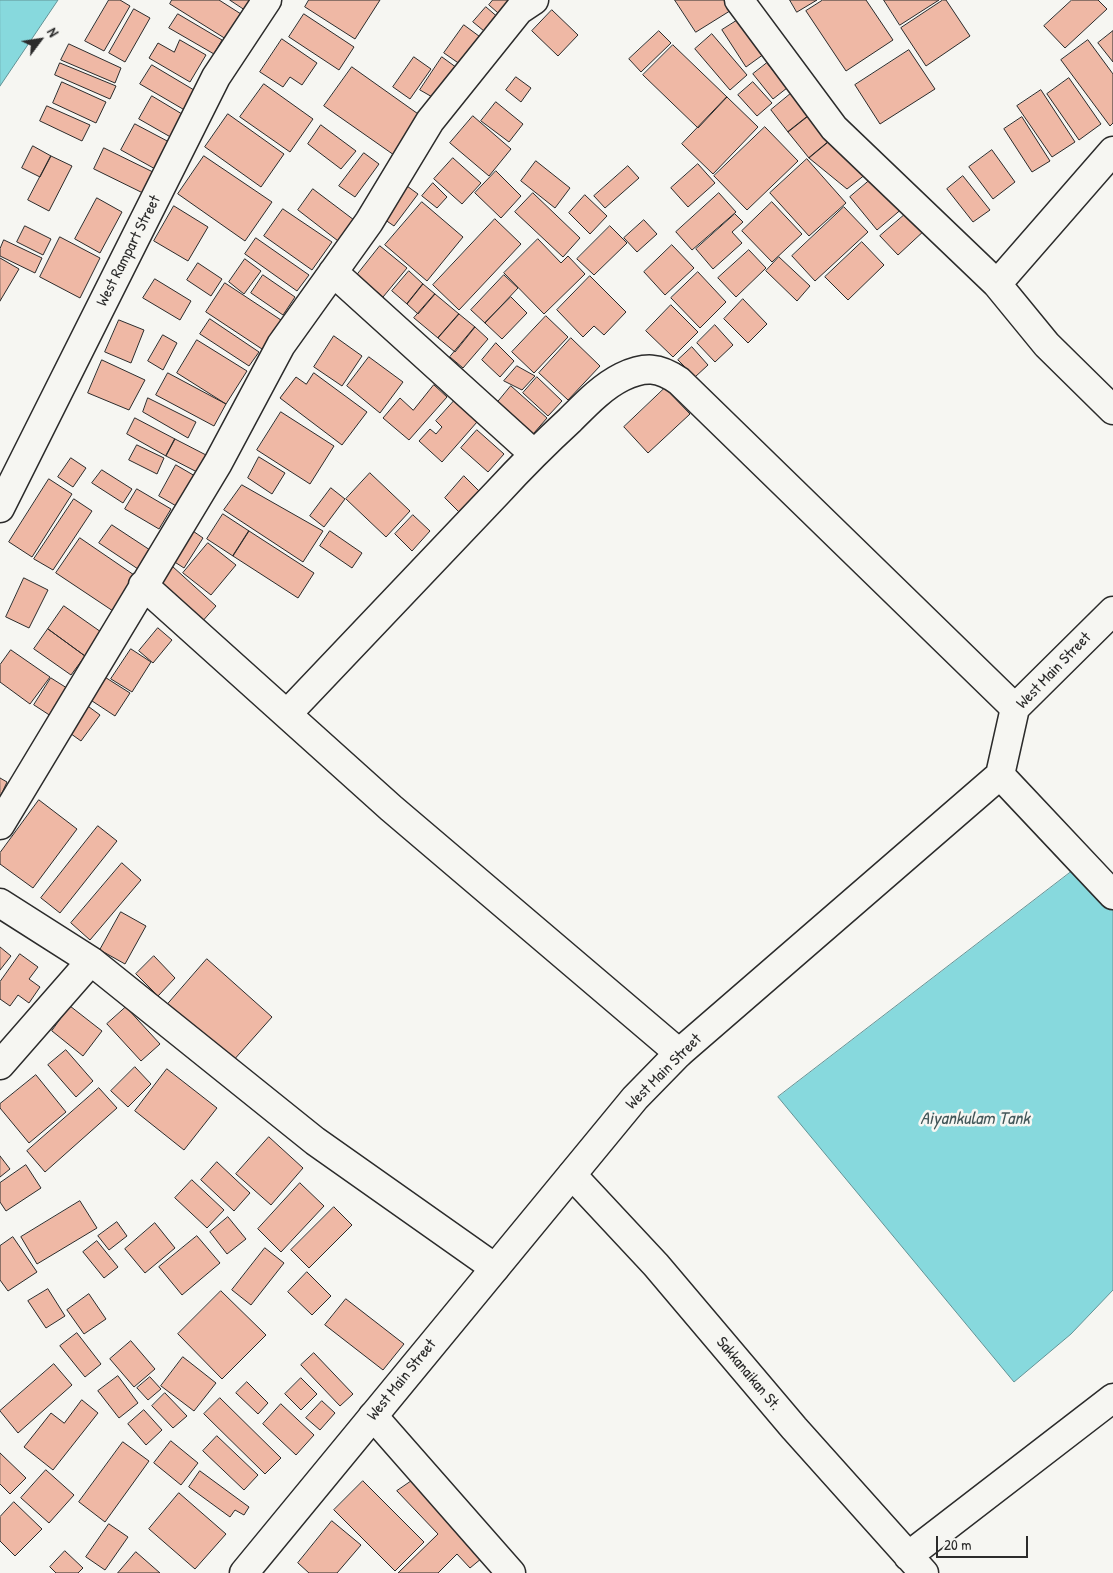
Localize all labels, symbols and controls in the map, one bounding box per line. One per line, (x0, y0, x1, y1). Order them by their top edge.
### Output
north arrow (15, 15, 65, 65)
text: N (43, 24, 63, 40)
street label: West Rampart Street (93, 192, 165, 310)
street label: West Main Street (1013, 629, 1095, 713)
street label: West Main Street (622, 1030, 706, 1114)
water label: Aiyankulam Tank (920, 1108, 1030, 1130)
street label: Sakkanaikan St. (712, 1333, 784, 1415)
street label: West Main Street (363, 1335, 441, 1425)
scale bar (938, 1526, 1030, 1558)
text: 20 m (944, 1534, 971, 1555)

